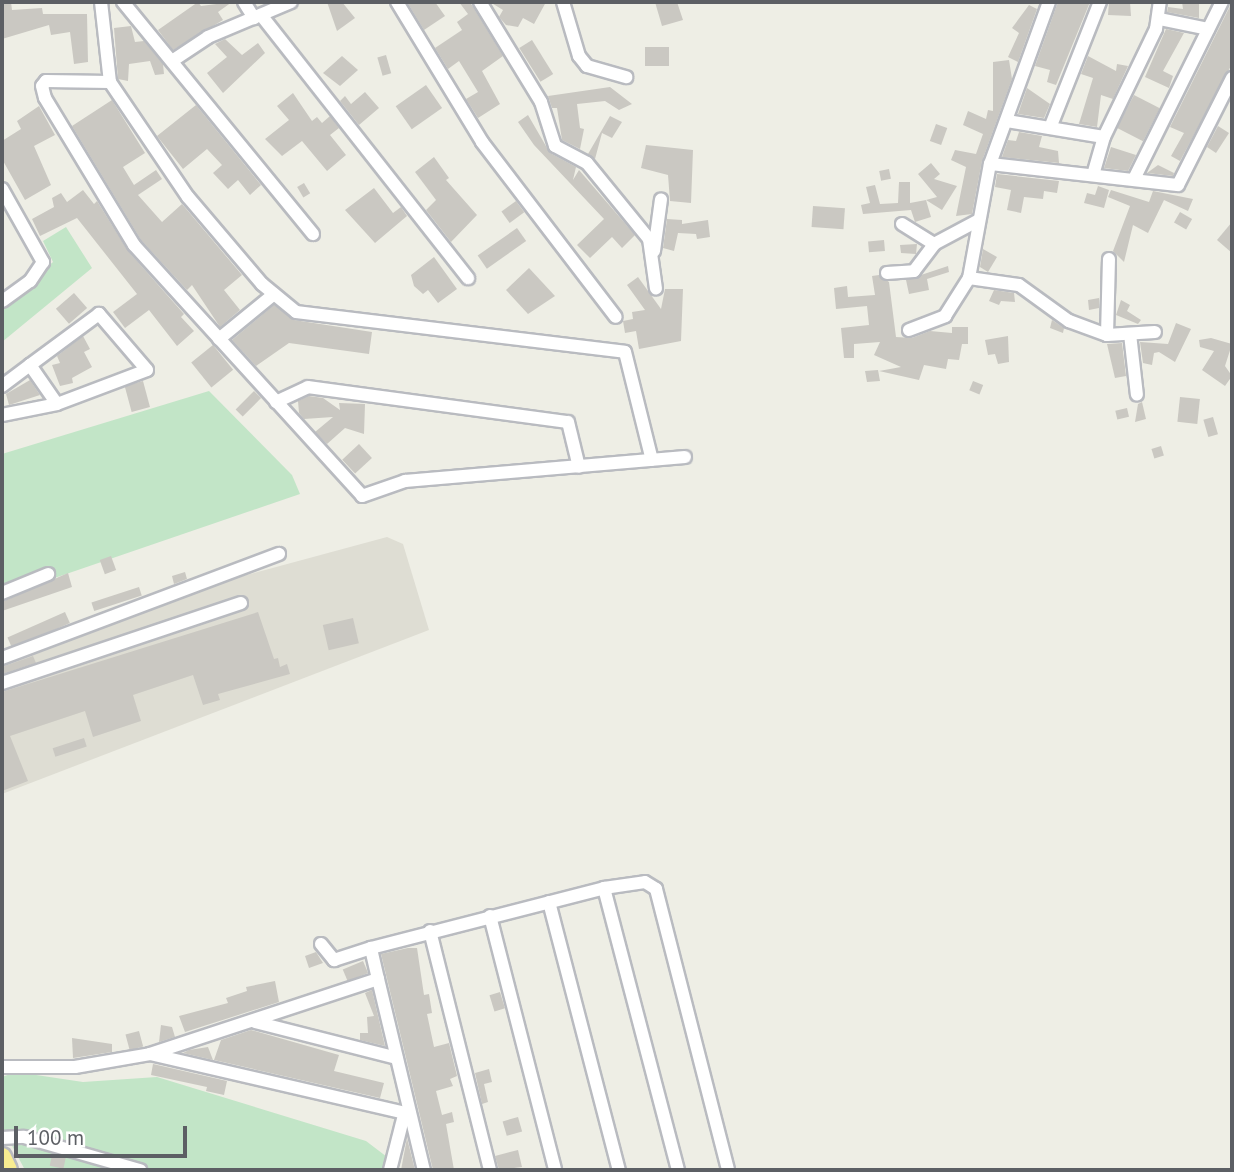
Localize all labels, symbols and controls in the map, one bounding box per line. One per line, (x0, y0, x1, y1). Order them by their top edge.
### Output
scale bar (18, 1112, 191, 1156)
text: 100 m (27, 1124, 84, 1151)

